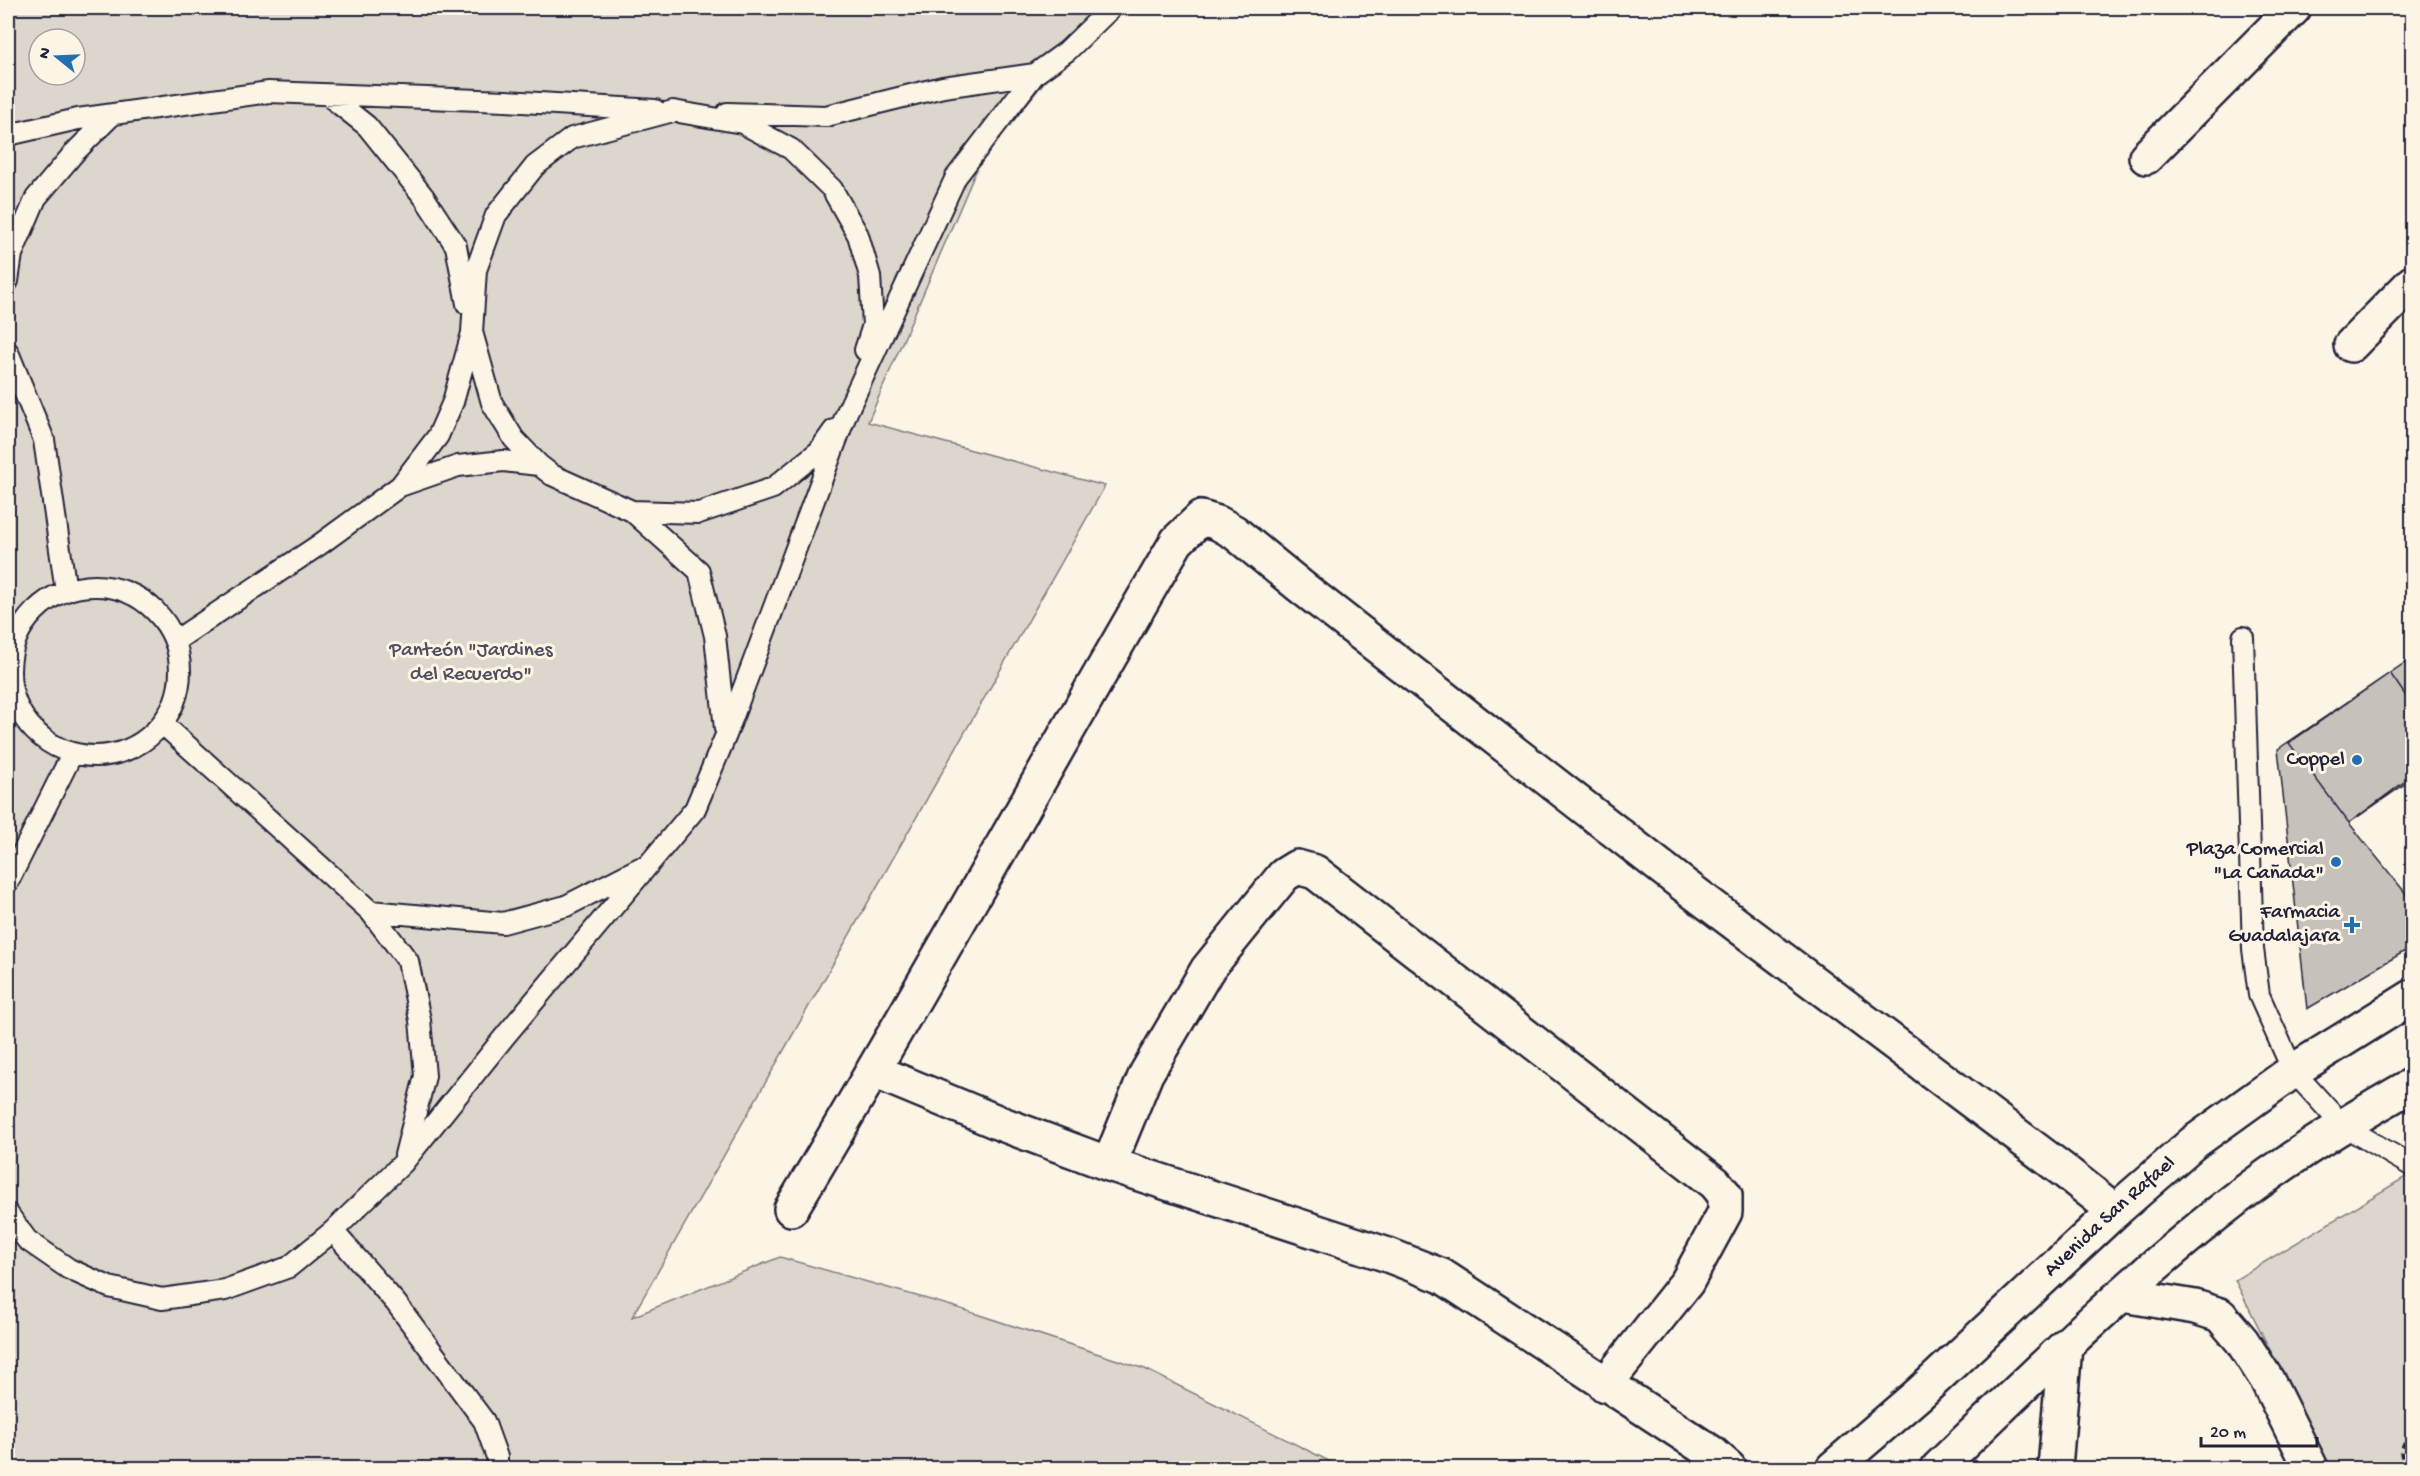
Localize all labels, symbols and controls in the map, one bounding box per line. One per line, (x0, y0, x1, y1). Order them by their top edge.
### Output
north arrow (27, 27, 87, 87)
text: N (35, 45, 57, 61)
park label: Panteón "Jardines del Recuerdo" (389, 639, 554, 688)
place label: Coppel (2287, 748, 2345, 773)
marker: Coppel (2350, 753, 2364, 767)
place label: Plaza Comercial "La Cañada" (2186, 838, 2324, 887)
marker: Plaza Comercial "La Cañada" (2329, 855, 2343, 869)
place label: Farmacia Guadalajara (2228, 901, 2341, 950)
marker: Farmacia Guadalajara (2345, 918, 2359, 932)
street label: Avenida San Rafael (2039, 1151, 2181, 1283)
scale bar (2201, 1410, 2316, 1448)
text: 20 m (2210, 1423, 2246, 1444)

